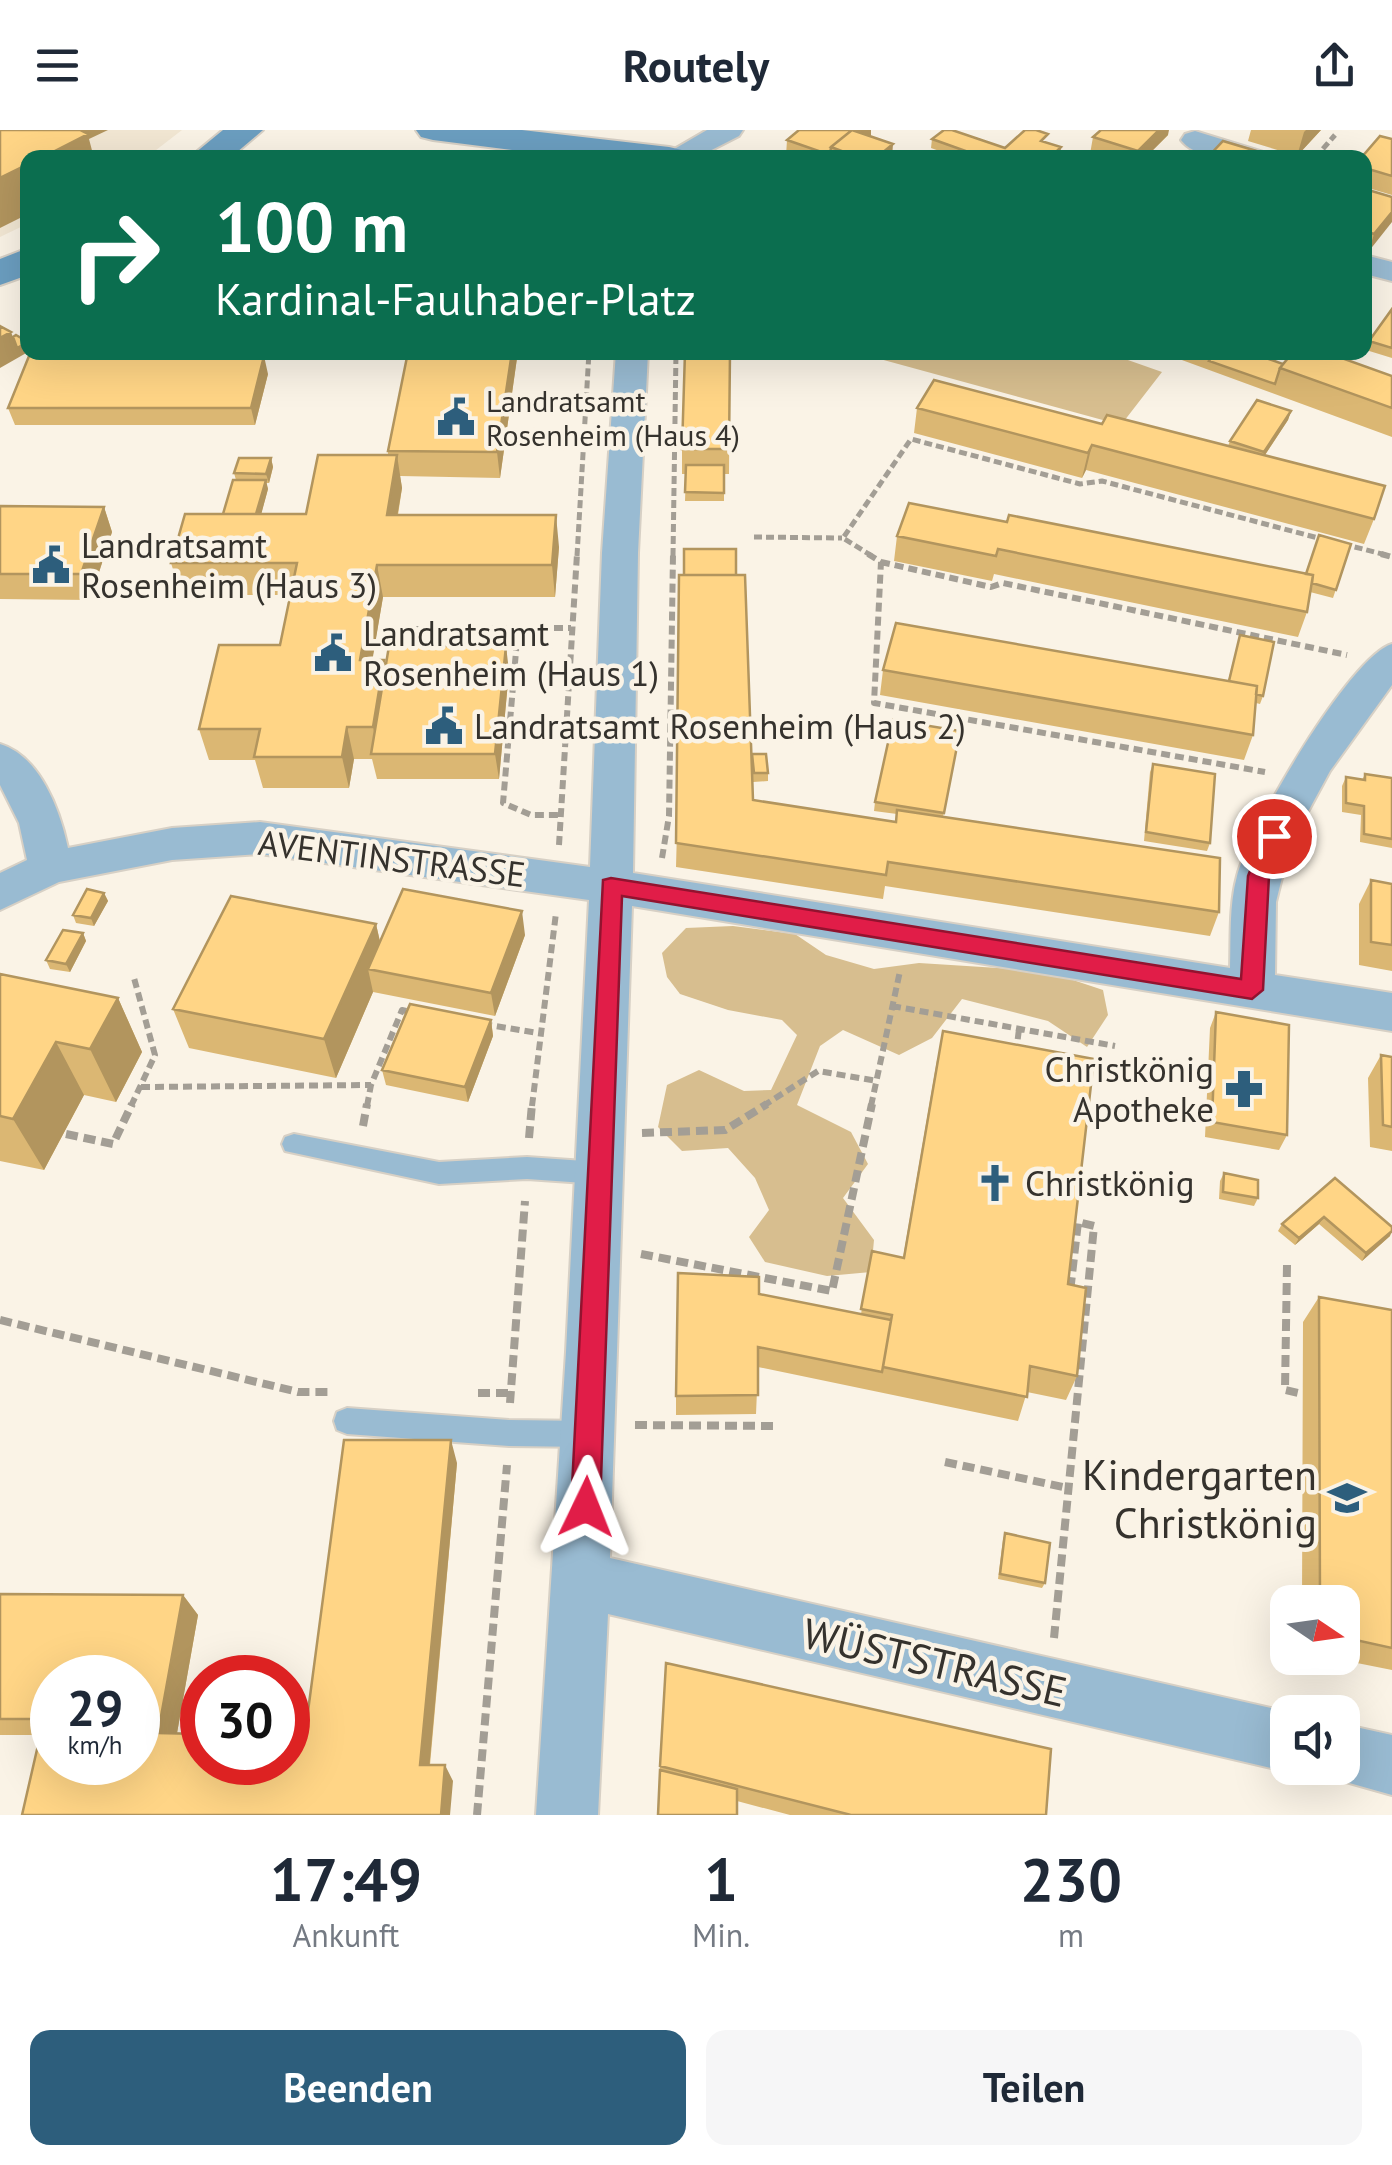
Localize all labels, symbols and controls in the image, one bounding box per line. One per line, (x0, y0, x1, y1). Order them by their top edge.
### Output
text: Routely (623, 36, 769, 94)
icon: menu (30, 38, 85, 93)
icon: share (1307, 38, 1362, 93)
text: 100 m (215, 181, 408, 271)
icon: right (50, 190, 180, 320)
text: Kardinal-Faulhaber-Platz (215, 269, 696, 327)
place label: Landratsamt Rosenheim (Haus 4) (486, 381, 740, 454)
public building icon: Landratsamt Rosenheim (Haus 4) (435, 396, 477, 438)
place label: Landratsamt Rosenheim (Haus 3) (81, 522, 377, 608)
public building icon: Landratsamt Rosenheim (Haus 3) (30, 544, 72, 586)
place label: Landratsamt Rosenheim (Haus 1) (363, 610, 659, 696)
public building icon: Landratsamt Rosenheim (Haus 1) (312, 632, 354, 674)
place label: Landratsamt Rosenheim (Haus 2) (474, 703, 966, 749)
public building icon: Landratsamt Rosenheim (Haus 2) (423, 705, 465, 747)
pin (1232, 794, 1317, 879)
icon: arrive (1247, 809, 1302, 864)
street label: AVENTINSTRASSE (256, 819, 528, 897)
place label: Christkönig Apotheke (1045, 1046, 1214, 1132)
pharmacy icon: Christkönig Apotheke (1223, 1068, 1265, 1110)
place label: Christkönig (1025, 1160, 1194, 1206)
church icon: Christkönig (974, 1162, 1016, 1204)
place label: Kindergarten Christkönig (1082, 1447, 1317, 1550)
position arrow (534, 1455, 638, 1559)
school or university icon: Kindergarten Christkönig (1326, 1477, 1368, 1519)
north arrow (1270, 1585, 1360, 1675)
map controls (1270, 1585, 1360, 1785)
street label: WÜSTSTRASSE (798, 1605, 1072, 1719)
speed limit sign: 30 (180, 1655, 310, 1785)
text: 29 (67, 1675, 123, 1740)
button: sound (1270, 1695, 1360, 1785)
text: km/h (68, 1729, 122, 1761)
text: 17:49 (270, 1840, 422, 1918)
text: 1 (704, 1840, 738, 1918)
text: 230 (1020, 1840, 1122, 1918)
text: Ankunft (293, 1914, 399, 1956)
text: Min. (692, 1914, 750, 1956)
text: m (1058, 1914, 1084, 1956)
button: Beenden (30, 2030, 686, 2145)
button: Teilen (706, 2030, 1362, 2145)

